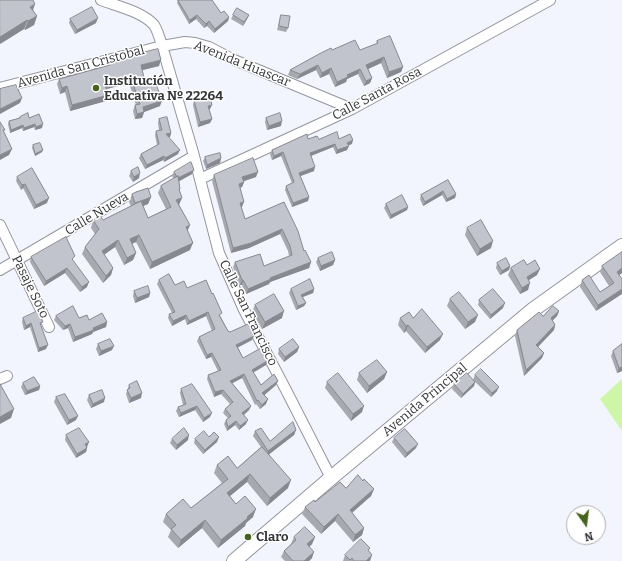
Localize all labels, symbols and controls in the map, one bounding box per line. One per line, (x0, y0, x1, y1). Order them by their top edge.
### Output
street label: Avenida Huascar (191, 38, 293, 90)
street label: Avenida San Cristobal (16, 42, 146, 92)
street label: Calle Santa Rosa (330, 64, 424, 124)
place label: Institución Educativa Nº 22264 (104, 73, 223, 104)
marker: Institución Educativa Nº 22264 (91, 83, 101, 93)
street label: Calle Nueva (62, 189, 132, 239)
street label: Pasaje Soto (8, 253, 52, 321)
street label: Calle San Francisco (216, 257, 280, 369)
street label: Avenida Principal (379, 360, 471, 440)
north arrow (566, 505, 606, 545)
place label: Claro (256, 529, 289, 545)
text: N (583, 529, 594, 543)
marker: Claro (243, 532, 253, 542)

